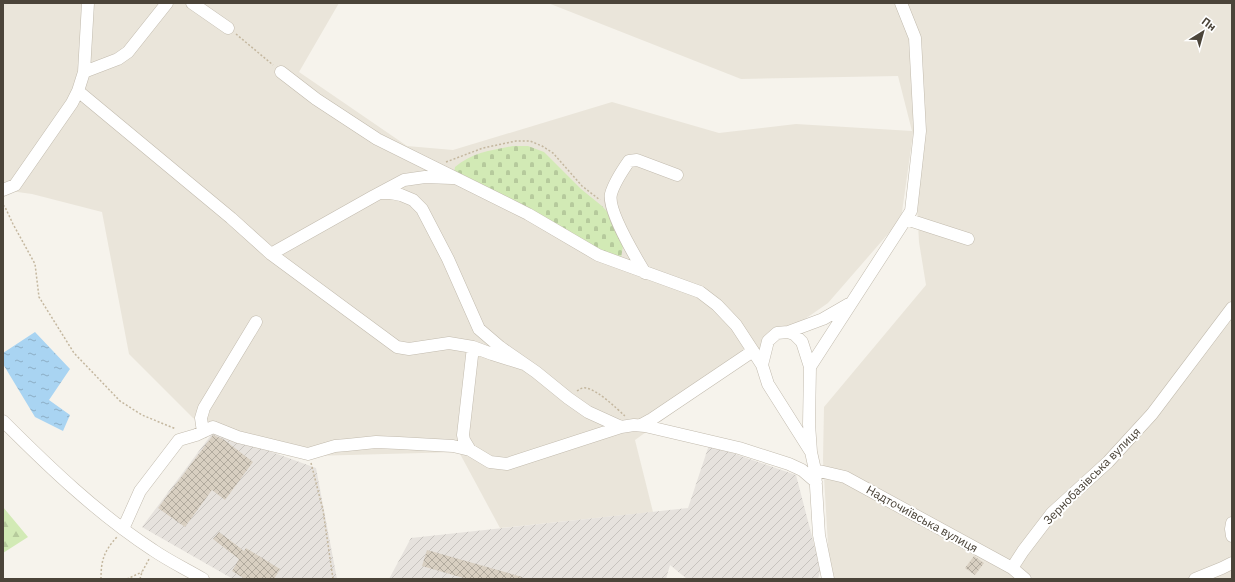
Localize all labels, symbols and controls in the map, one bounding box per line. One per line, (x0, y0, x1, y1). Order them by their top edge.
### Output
north arrow (1183, 12, 1223, 52)
text: Пн (1199, 14, 1219, 34)
street label: Зернобазівська вулиця (1040, 424, 1143, 527)
street label: Надточиївська вулиця (864, 482, 981, 555)

